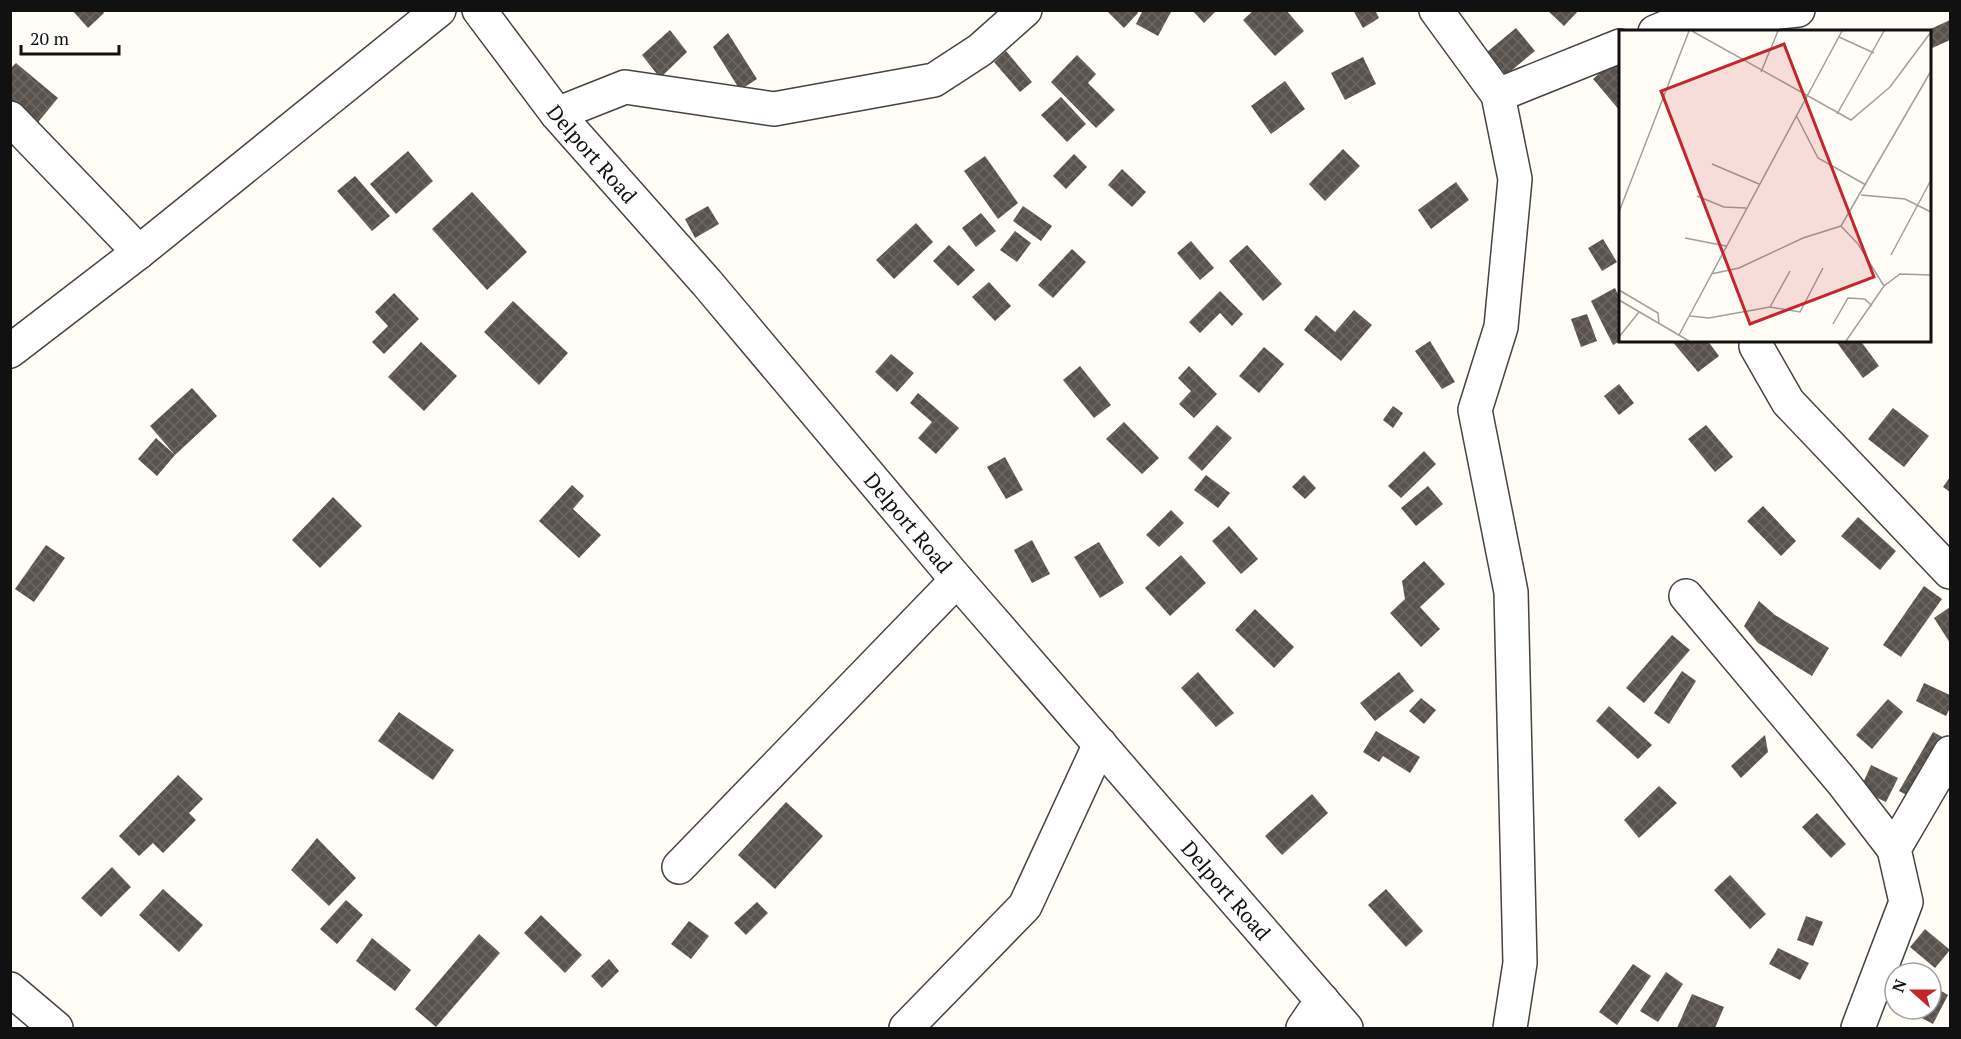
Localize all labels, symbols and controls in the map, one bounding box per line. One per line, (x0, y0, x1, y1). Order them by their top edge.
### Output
scale bar (21, 18, 118, 56)
text: 20 m (30, 26, 70, 50)
inset map (1619, 30, 1931, 342)
street label: Delport Road (541, 99, 644, 209)
street label: Delport Road (858, 466, 959, 579)
street label: Delport Road (1175, 835, 1278, 946)
north arrow (1883, 961, 1943, 1021)
text: N (1887, 976, 1911, 995)

